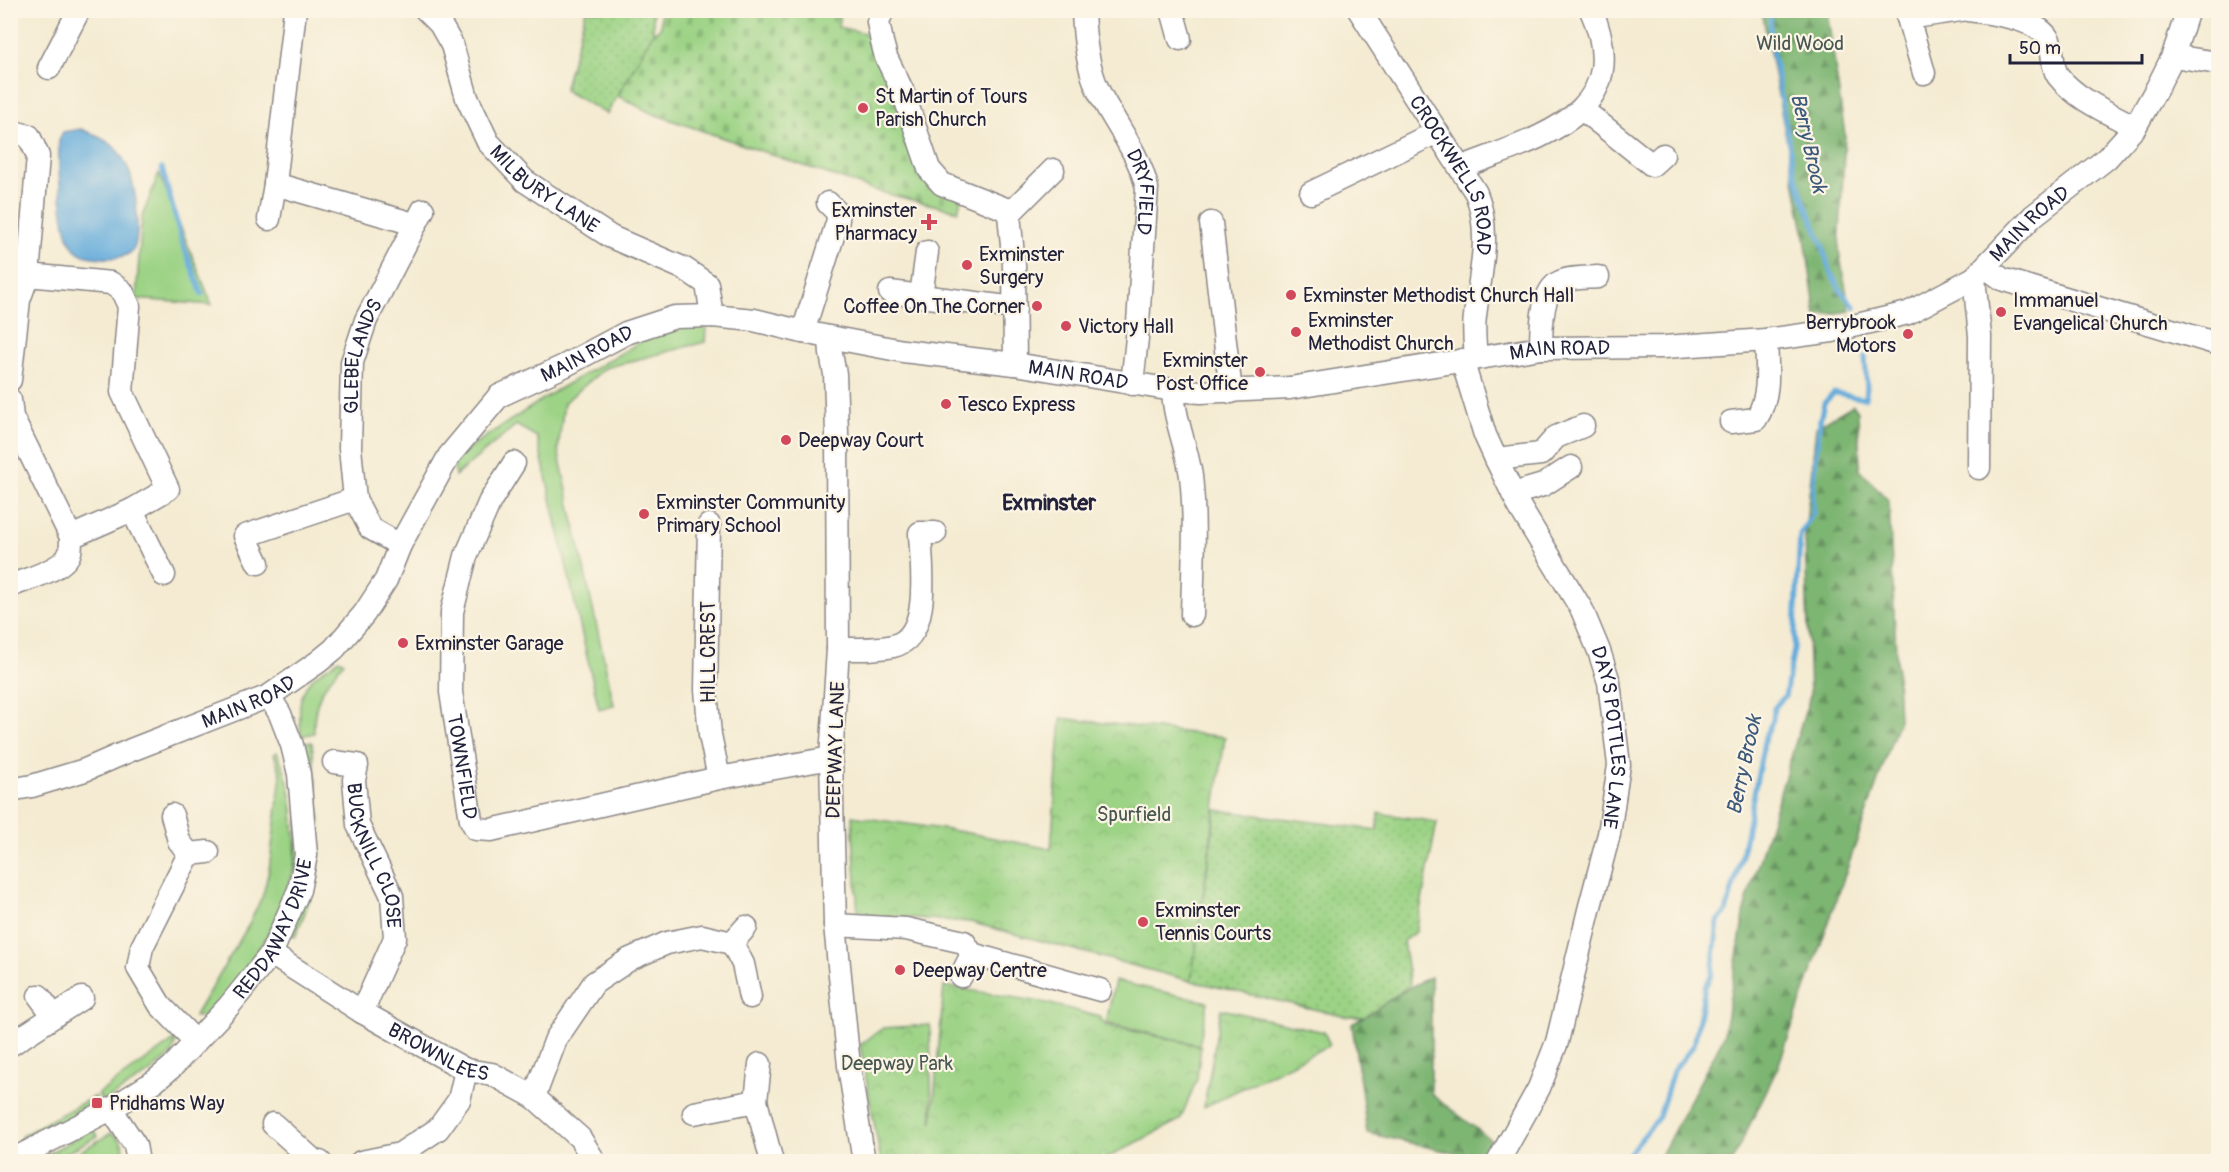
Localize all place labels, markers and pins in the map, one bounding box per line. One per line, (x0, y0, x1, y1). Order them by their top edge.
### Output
place label: St Martin of Tours Parish Church (875, 84, 1027, 132)
marker: St Martin of Tours Parish Church (856, 101, 870, 115)
place label: Exminster Pharmacy (832, 198, 917, 246)
marker: Exminster Pharmacy (922, 215, 936, 229)
place label: Exminster Surgery (979, 242, 1064, 290)
marker: Exminster Surgery (960, 258, 974, 272)
place label: Exminster Methodist Church Hall (1303, 283, 1574, 308)
marker: Exminster Methodist Church Hall (1284, 288, 1298, 302)
place label: Immanuel Evangelical Church (2013, 288, 2168, 336)
place label: Coffee On The Corner (843, 294, 1025, 319)
marker: Coffee On The Corner (1030, 299, 1044, 313)
marker: Immanuel Evangelical Church (1994, 305, 2008, 319)
place label: Exminster Methodist Church (1308, 308, 1454, 356)
place label: Berrybrook Motors (1806, 310, 1897, 358)
place label: Victory Hall (1078, 314, 1174, 339)
marker: Victory Hall (1059, 319, 1073, 333)
marker: Exminster Methodist Church (1289, 325, 1303, 339)
marker: Berrybrook Motors (1901, 327, 1915, 341)
place label: Exminster Post Office (1156, 348, 1248, 396)
marker: Exminster Post Office (1253, 365, 1267, 379)
place label: Tesco Express (958, 392, 1075, 417)
marker: Tesco Express (939, 397, 953, 411)
place label: Deepway Court (798, 428, 925, 453)
marker: Deepway Court (779, 433, 793, 447)
place label: Exminster Community Primary School (656, 490, 846, 538)
marker: Exminster Community Primary School (637, 507, 651, 521)
place label: Exminster Garage (415, 631, 564, 656)
marker: Exminster Garage (396, 636, 410, 650)
place label: Exminster Tennis Courts (1155, 898, 1271, 946)
marker: Exminster Tennis Courts (1136, 915, 1150, 929)
place label: Deepway Centre (912, 958, 1047, 983)
marker: Deepway Centre (893, 963, 907, 977)
place label: Pridhams Way (109, 1091, 225, 1116)
marker: Pridhams Way (90, 1096, 104, 1110)

